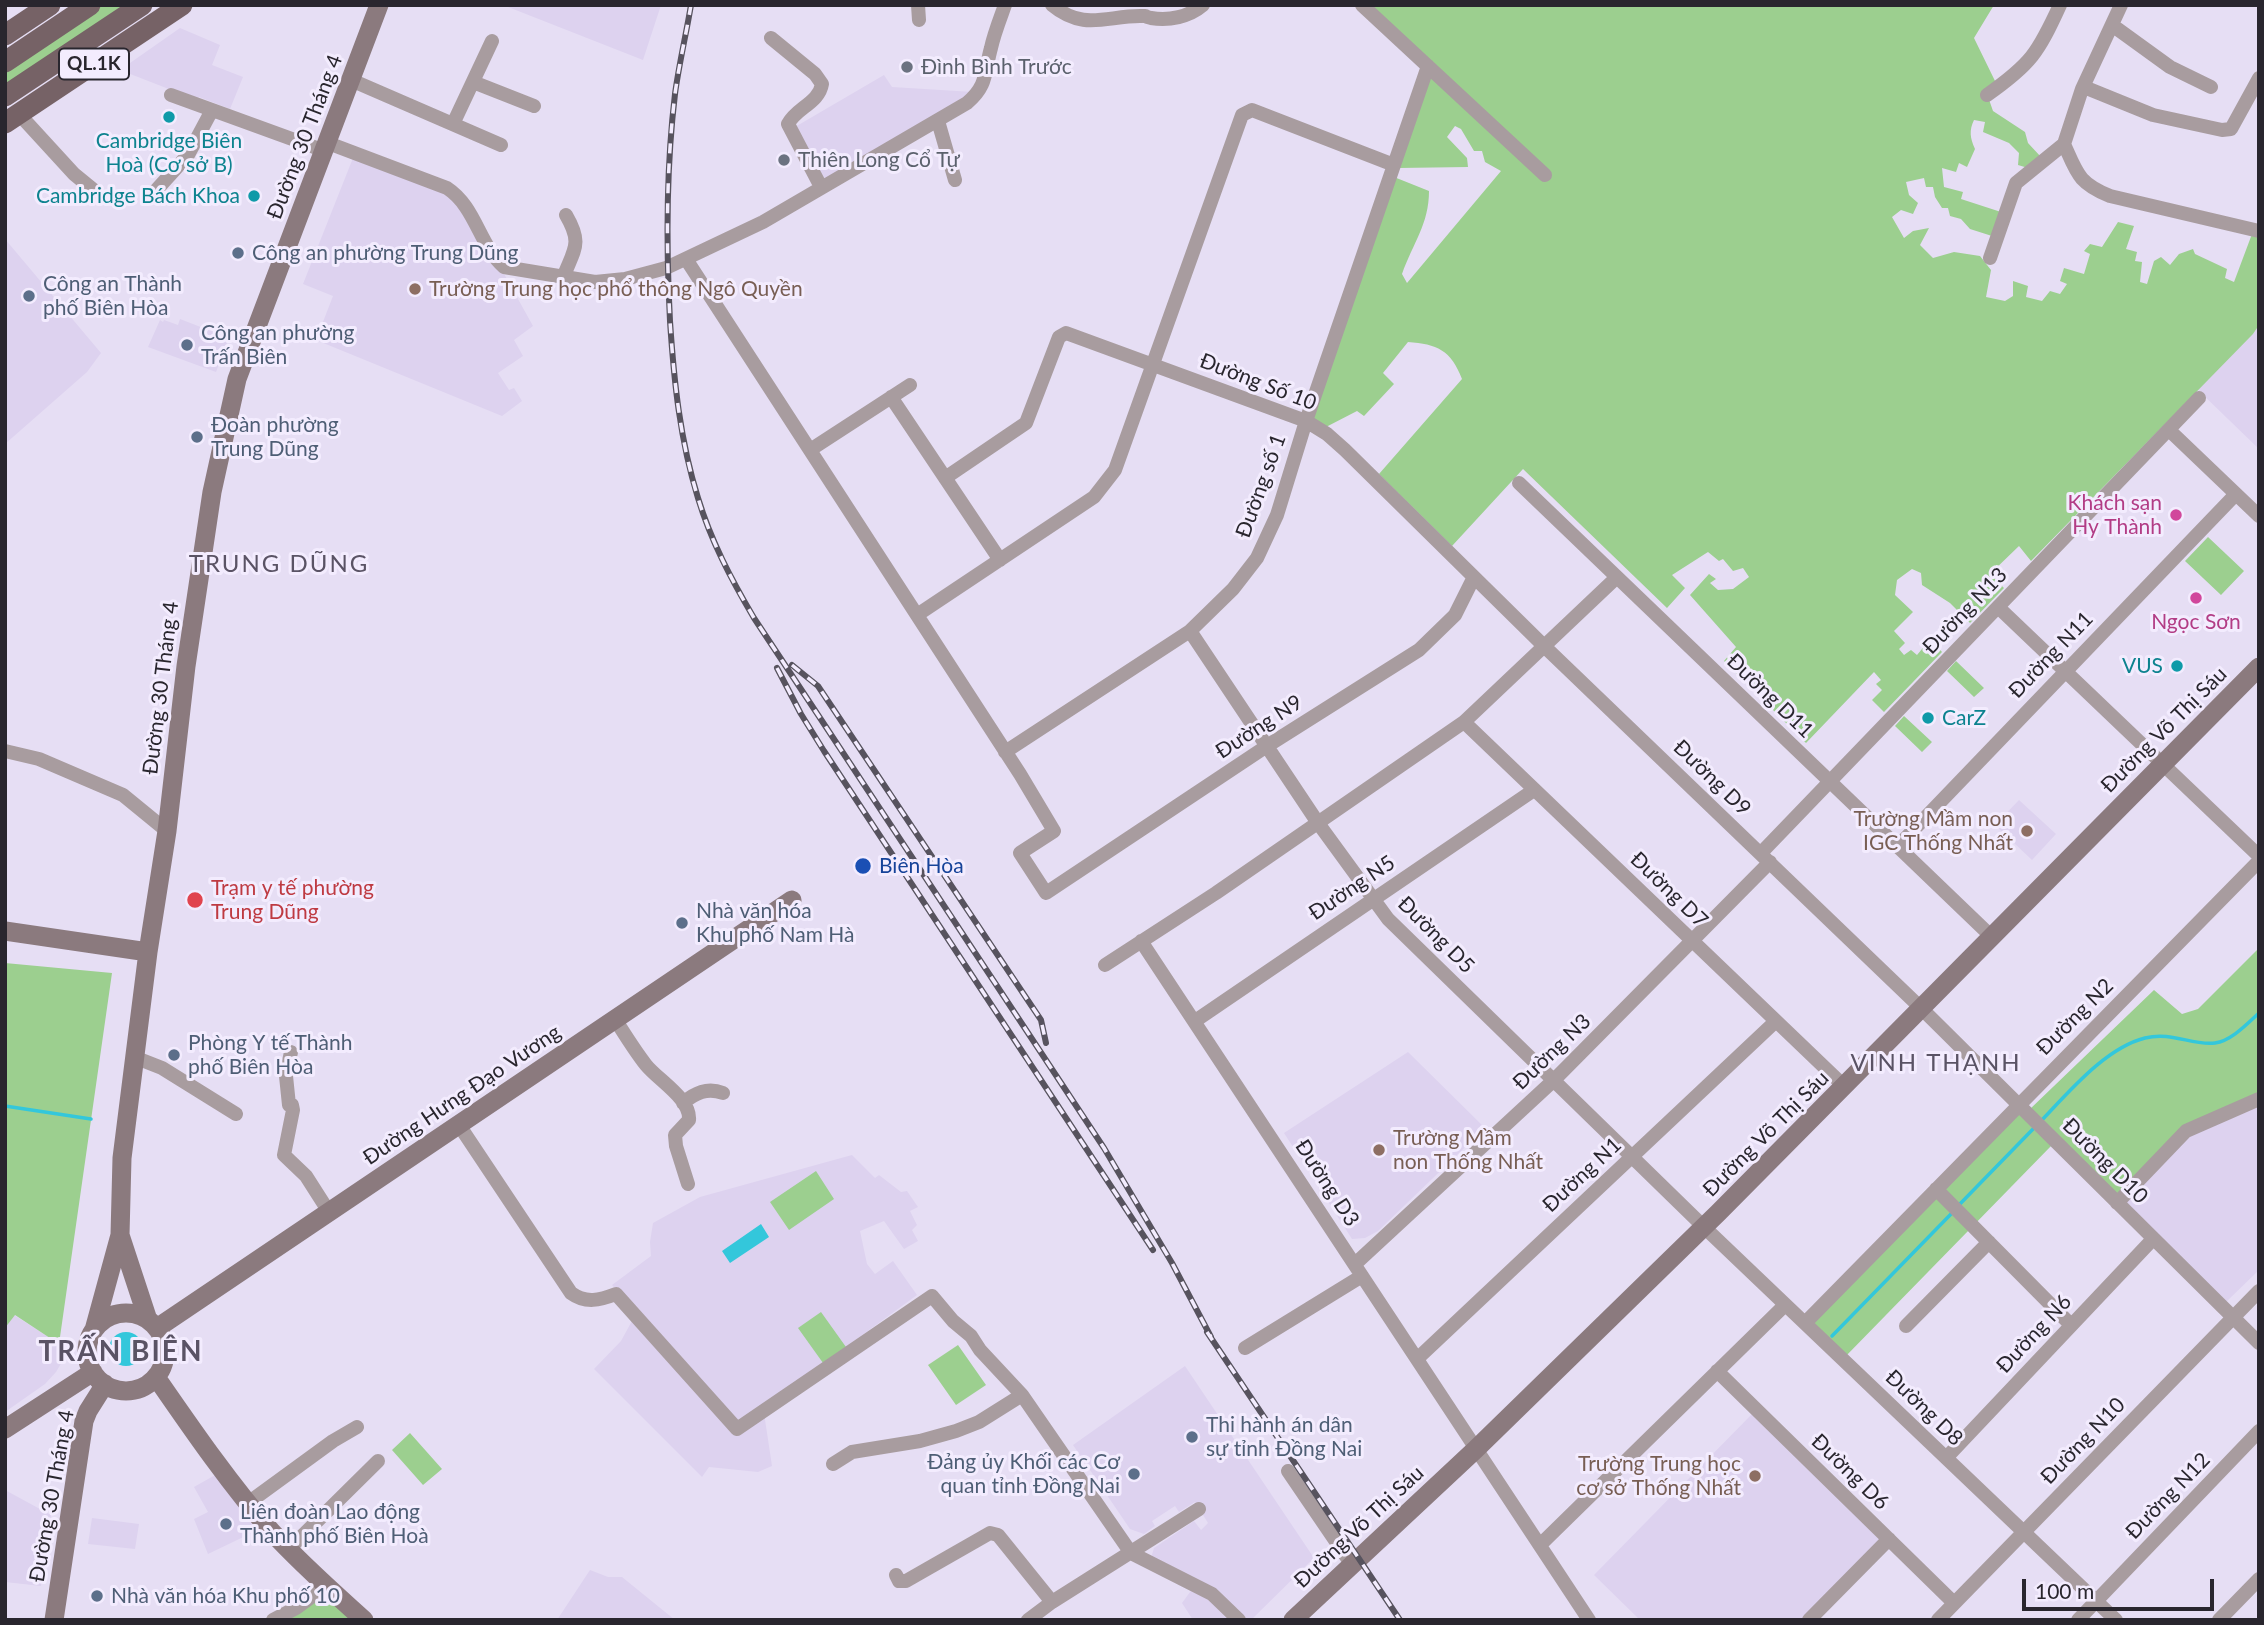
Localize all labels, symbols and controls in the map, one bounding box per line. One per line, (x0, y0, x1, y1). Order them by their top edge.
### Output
road number: QL.1K (59, 48, 129, 80)
street label: Đường 30 Tháng 4 (262, 51, 348, 223)
place label: Đình Bình Trước (921, 54, 1072, 80)
marker: Đình Bình Trước (899, 59, 915, 75)
marker: Cambridge Biên Hoà (Cơ sở B) (161, 109, 177, 125)
place label: Cambridge Biên Hoà (Cơ sở B) (96, 128, 242, 178)
place label: Thiên Long Cổ Tự (798, 147, 960, 173)
marker: Thiên Long Cổ Tự (776, 152, 792, 168)
place label: Cambridge Bách Khoa (36, 183, 240, 209)
marker: Cambridge Bách Khoa (246, 188, 262, 204)
place label: Công an phường Trung Dũng (252, 240, 518, 266)
marker: Công an phường Trung Dũng (230, 245, 246, 261)
place label: Công an Thành phố Biên Hòa (43, 271, 182, 321)
place label: Trường Trung học phổ thông Ngô Quyền (429, 276, 803, 302)
marker: Trường Trung học phổ thông Ngô Quyền (407, 281, 423, 297)
marker: Công an Thành phố Biên Hòa (21, 288, 37, 304)
place label: Công an phường Trấn Biên (201, 320, 354, 370)
marker: Công an phường Trấn Biên (179, 337, 195, 353)
street label: Đường Số 10 (1196, 348, 1320, 416)
place label: Đoàn phường Trung Dũng (211, 412, 339, 462)
marker: Đoàn phường Trung Dũng (189, 429, 205, 445)
street label: Đường số 1 (1231, 431, 1291, 541)
place label: Khách sạn Hy Thành (2068, 490, 2162, 540)
marker: Khách sạn Hy Thành (2168, 507, 2184, 523)
district label: TRUNG DŨNG (190, 550, 368, 578)
street label: Đường N13 (1918, 563, 2012, 659)
marker: Ngọc Sơn (2188, 590, 2204, 606)
street label: Đường 30 Tháng 4 (138, 600, 184, 776)
street label: Đường N11 (2004, 607, 2098, 703)
place label: Ngọc Sơn (2151, 609, 2241, 635)
street label: Đường D11 (1722, 649, 1818, 743)
place label: VUS (2122, 653, 2163, 679)
marker: VUS (2169, 658, 2185, 674)
street label: Đường Võ Thị Sáu (2096, 662, 2232, 798)
street label: Đường N9 (1211, 690, 1307, 764)
place label: CarZ (1942, 705, 1986, 731)
marker: CarZ (1920, 710, 1936, 726)
street label: Đường D9 (1668, 735, 1756, 821)
place label: Trường Mầm non IGC Thống Nhất (1854, 806, 2013, 856)
marker: Trường Mầm non IGC Thống Nhất (2019, 823, 2035, 839)
street label: Đường D7 (1625, 847, 1713, 933)
street label: Đường N5 (1304, 850, 1400, 926)
place label: Biên Hòa (879, 853, 964, 879)
marker: Biên Hòa (853, 856, 873, 876)
place label: Trạm y tế phường Trung Dũng (211, 875, 374, 925)
marker: Trạm y tế phường Trung Dũng (185, 890, 205, 910)
street label: Đường D5 (1392, 891, 1480, 979)
place label: Nhà văn hóa Khu phố Nam Hà (696, 898, 854, 948)
marker: Nhà văn hóa Khu phố Nam Hà (674, 915, 690, 931)
street label: Đường N2 (2031, 973, 2119, 1061)
street label: Đường N3 (1508, 1009, 1596, 1095)
street label: Đường Hưng Đạo Vương (359, 1020, 565, 1170)
place label: Phòng Y tế Thành phố Biên Hòa (188, 1030, 352, 1080)
marker: Phòng Y tế Thành phố Biên Hòa (166, 1047, 182, 1063)
district label: VINH THẠNH (1852, 1049, 2020, 1077)
street label: Đường Võ Thị Sáu (1698, 1066, 1834, 1202)
street label: Đường D10 (2057, 1113, 2153, 1209)
place label: Trường Mầm non Thống Nhất (1393, 1125, 1543, 1175)
street label: Đường N1 (1537, 1132, 1627, 1218)
street label: Đường D3 (1290, 1135, 1364, 1231)
marker: Trường Mầm non Thống Nhất (1371, 1142, 1387, 1158)
street label: Đường N6 (1991, 1289, 2077, 1379)
district label: TRẤN BIÊN (40, 1335, 202, 1369)
street label: Đường D8 (1880, 1365, 1968, 1451)
street label: Đường N10 (2036, 1393, 2130, 1489)
street label: Đường 30 Tháng 4 (24, 1408, 80, 1584)
place label: Thi hành án dân sự tỉnh Đồng Nai (1206, 1412, 1362, 1462)
marker: Thi hành án dân sự tỉnh Đồng Nai (1184, 1429, 1200, 1445)
street label: Đường D6 (1806, 1429, 1894, 1515)
street label: Đường N12 (2121, 1448, 2215, 1544)
place label: Đảng ủy Khối các Cơ quan tỉnh Đồng Nai (927, 1449, 1120, 1499)
place label: Trường Trung học cơ sở Thống Nhất (1576, 1451, 1741, 1501)
street label: Đường Võ Thị Sáu (1289, 1461, 1429, 1593)
marker: Đảng ủy Khối các Cơ quan tỉnh Đồng Nai (1126, 1466, 1142, 1482)
marker: Trường Trung học cơ sở Thống Nhất (1747, 1468, 1763, 1484)
place label: Liên đoàn Lao động Thành phố Biên Hoà (240, 1499, 429, 1549)
marker: Liên đoàn Lao động Thành phố Biên Hoà (218, 1516, 234, 1532)
scale bar (2026, 1566, 2218, 1610)
text: 100 m (2035, 1578, 2094, 1603)
place label: Nhà văn hóa Khu phố 10 (111, 1583, 340, 1609)
marker: Nhà văn hóa Khu phố 10 (89, 1588, 105, 1604)

